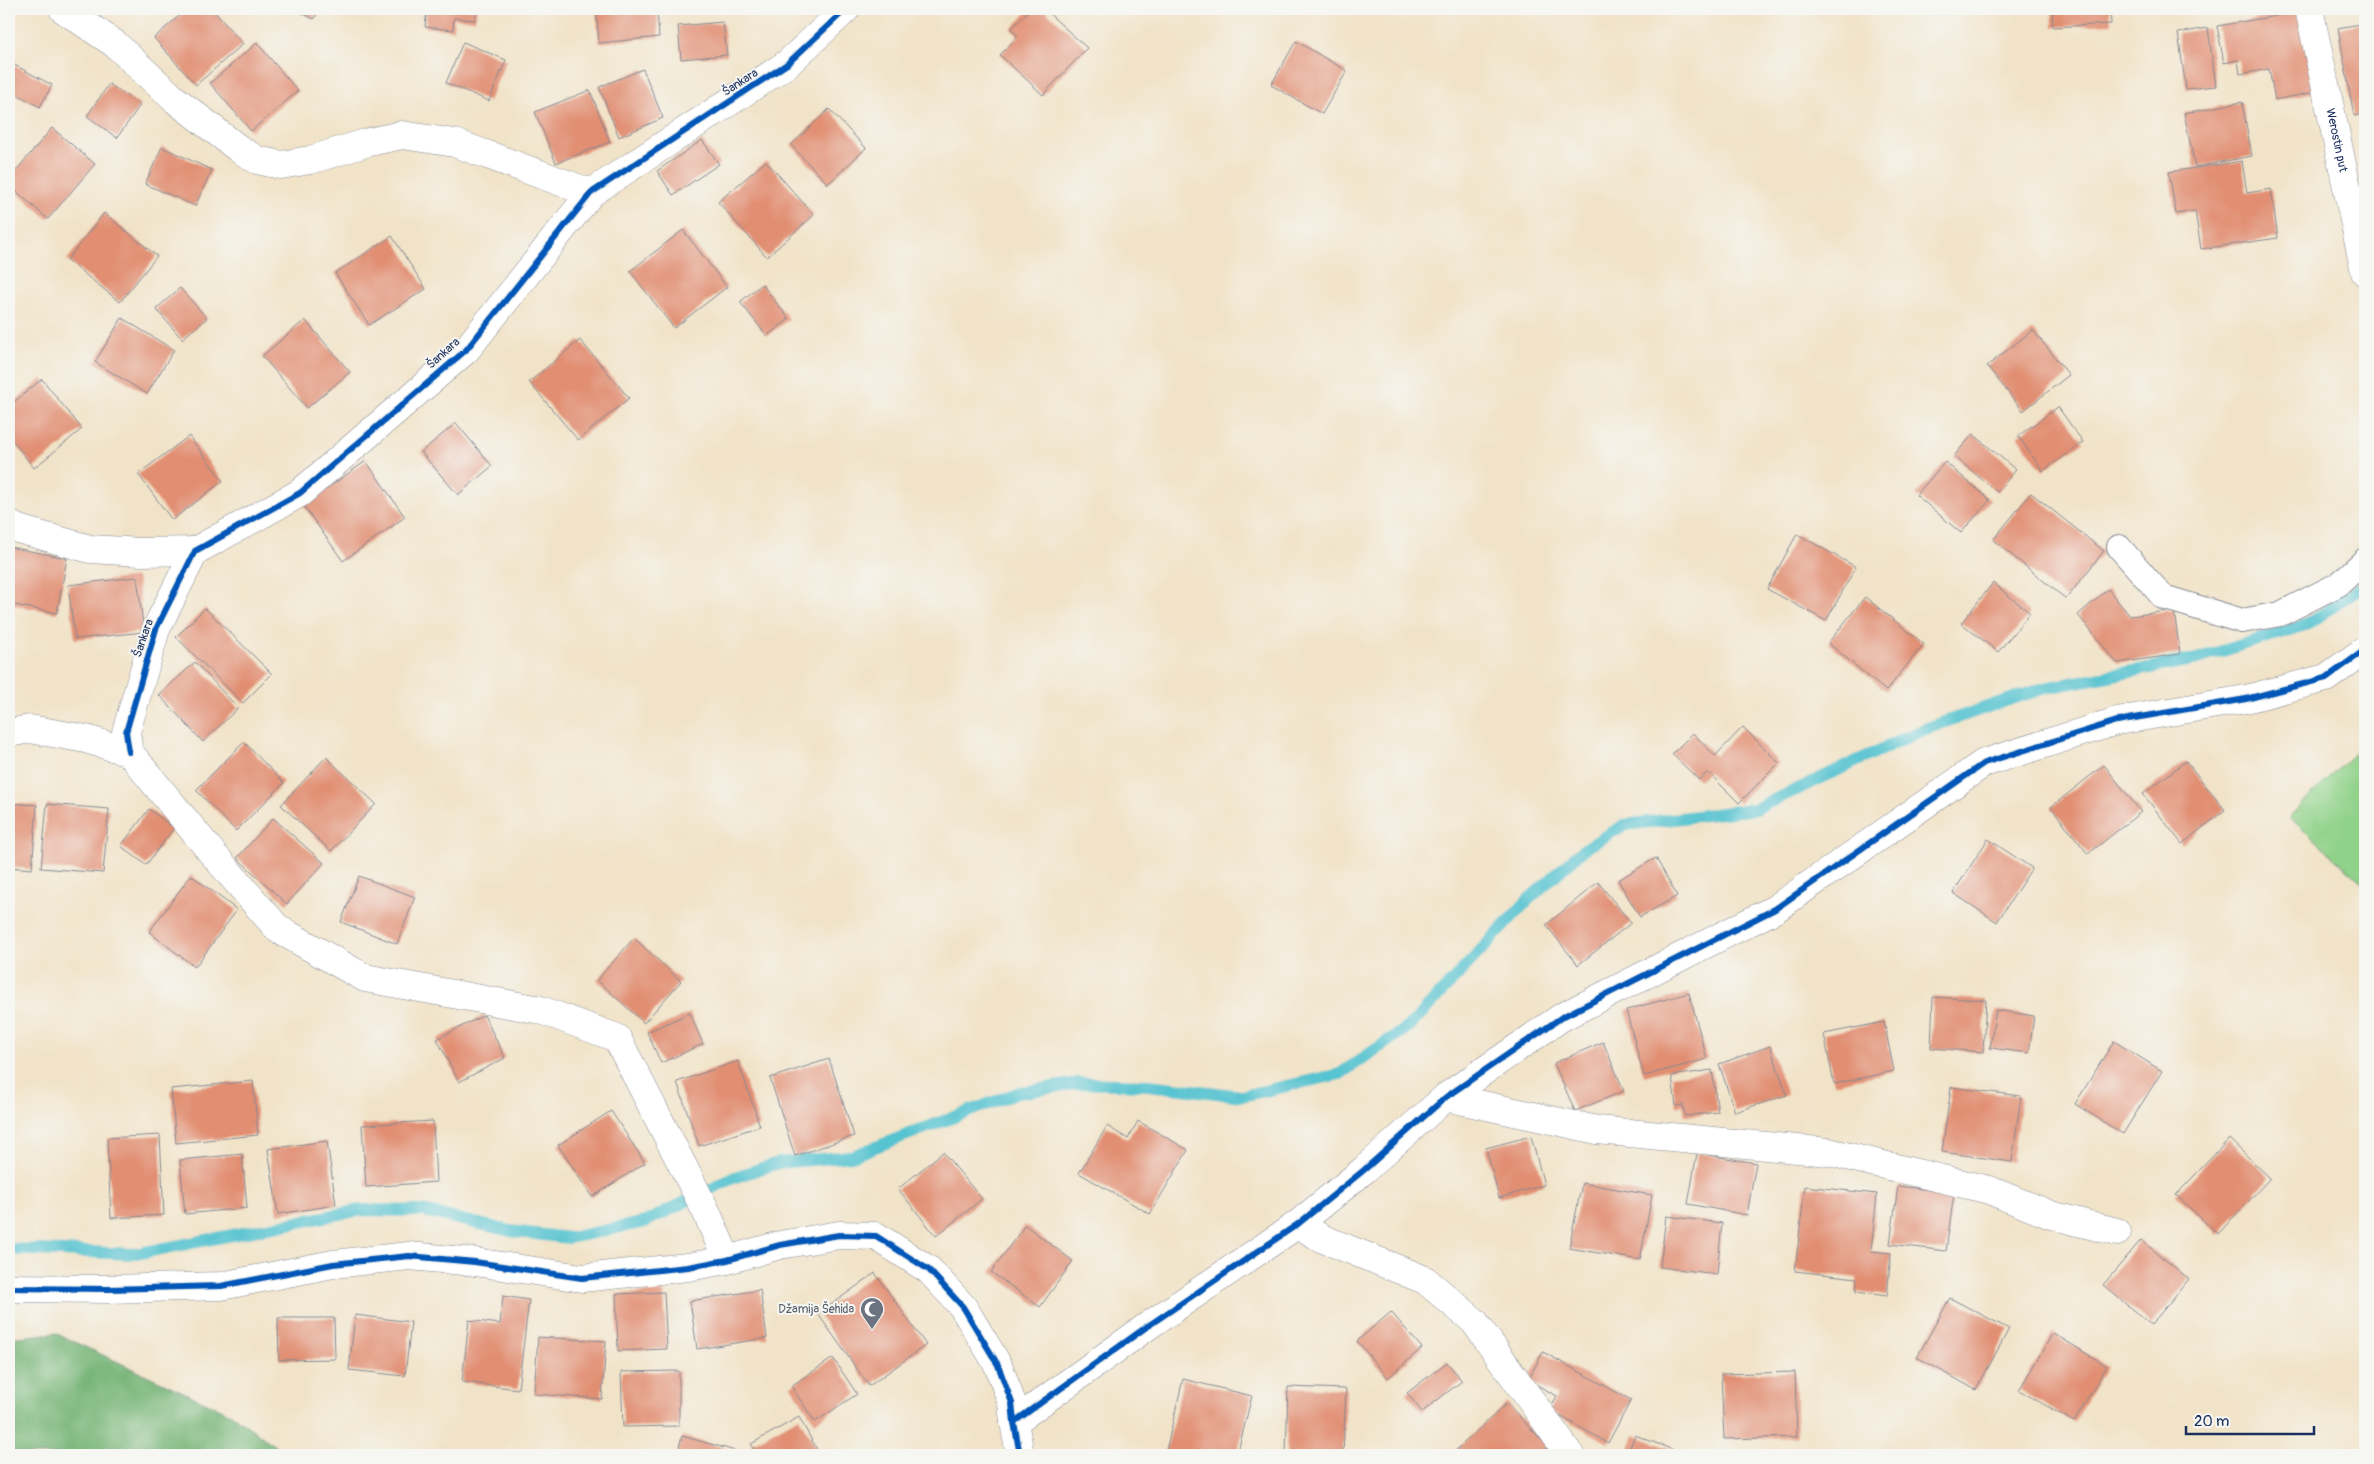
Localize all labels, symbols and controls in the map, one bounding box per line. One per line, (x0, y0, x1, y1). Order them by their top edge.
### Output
street label: Šankara (719, 64, 761, 99)
street label: Werostin put (2322, 107, 2351, 174)
street label: Šankara (423, 334, 463, 372)
street label: Šankara (129, 616, 157, 659)
mosque icon: Džamija Šehida (859, 1296, 885, 1330)
place label: Džamija Šehida (778, 1301, 854, 1317)
scale bar (2186, 1404, 2314, 1436)
text: 20 m (2194, 1412, 2229, 1431)

